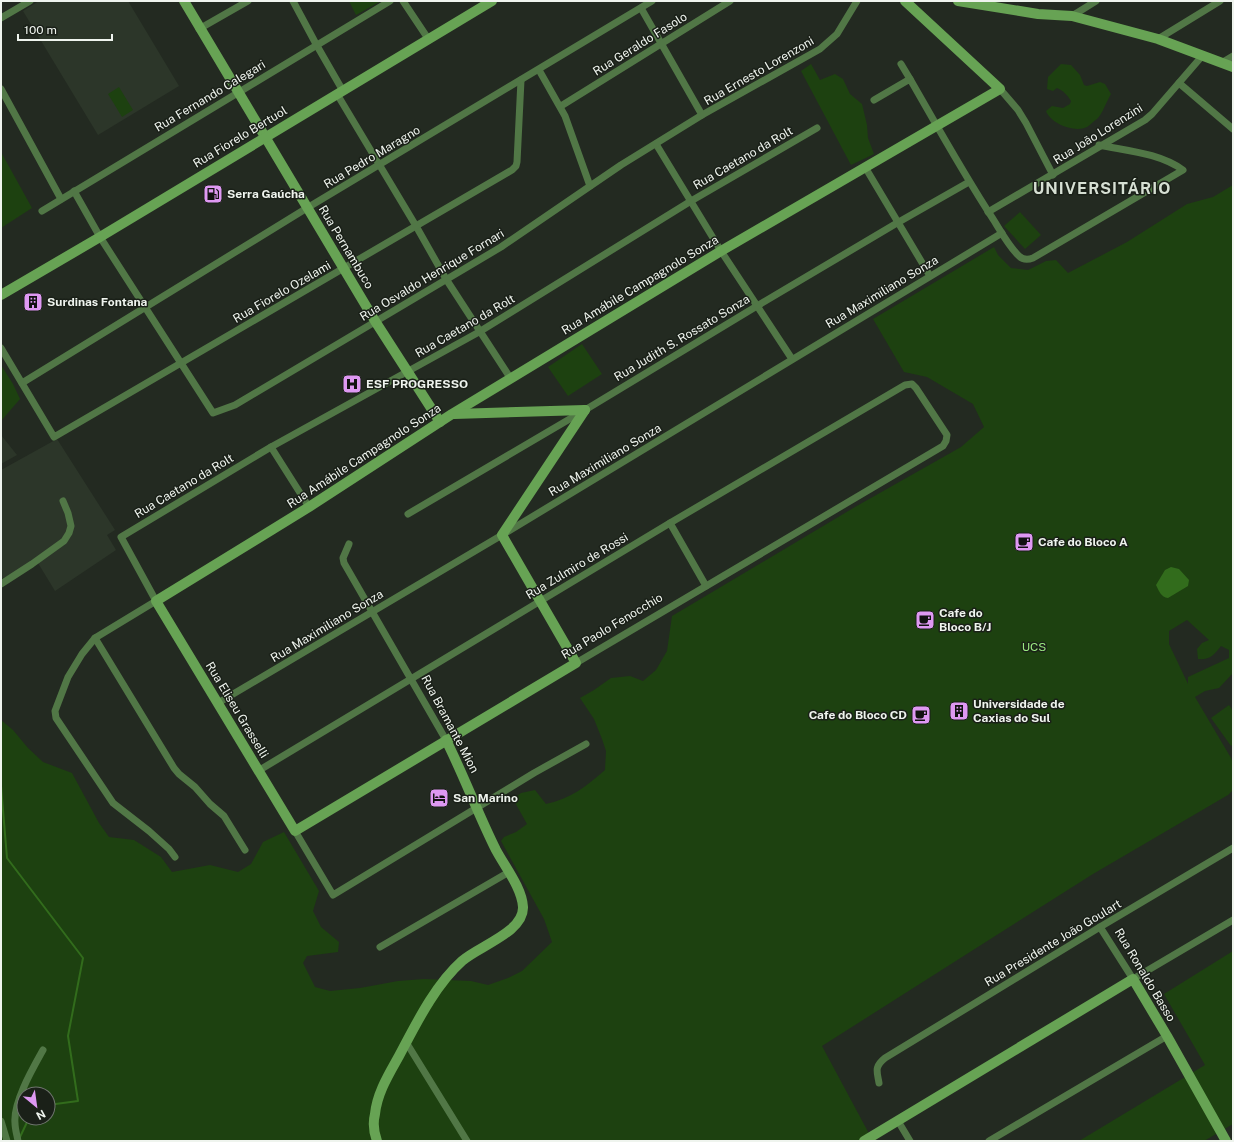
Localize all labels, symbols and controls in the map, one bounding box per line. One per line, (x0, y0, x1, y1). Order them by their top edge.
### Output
street label: Rua Geraldo Fasolo (591, 9, 690, 79)
scale bar (18, 16, 112, 42)
text: 100 m (24, 23, 57, 37)
street label: Rua Ernesto Lorenzoni (702, 34, 816, 108)
street label: Rua Fernando Calegari (152, 57, 268, 135)
street label: Rua João Lorenzini (1051, 101, 1145, 167)
street label: Rua Fiorelo Bertuol (190, 103, 290, 171)
street label: Rua Pedro Maragno (321, 123, 423, 191)
street label: Rua Caetano da Rolt (691, 124, 796, 192)
district label: UNIVERSITÁRIO (1033, 178, 1171, 198)
fuel station icon: Serra Gaúcha (202, 183, 224, 205)
place label: Serra Gaúcha (227, 187, 305, 201)
street label: Rua Pernambuco (316, 203, 377, 291)
street label: Rua Osvaldo Henrique Fornari (357, 226, 507, 324)
street label: Rua Amábile Campagnolo Sonza (559, 233, 721, 337)
street label: Rua Maximiliano Sonza (823, 253, 941, 331)
street label: Rua Fiorelo Ozelami (231, 258, 333, 326)
building icon: Surdinas Fontana (22, 291, 44, 313)
street label: Rua Caetano da Rolt (413, 292, 518, 360)
street label: Rua Judith S. Rossato Sonza (612, 292, 752, 384)
place label: Surdinas Fontana (47, 295, 148, 309)
hospital icon: ESF PROGRESSO (341, 373, 363, 395)
place label: ESF PROGRESSO (366, 377, 468, 391)
street label: Rua Amábile Campagnolo Sonza (285, 401, 443, 511)
street label: Rua Maximiliano Sonza (546, 421, 664, 499)
street label: Rua Caetano da Rolt (132, 451, 236, 521)
street label: Rua Zulmiro de Rossi (523, 530, 631, 602)
cafe icon: Cafe do Bloco A (1013, 531, 1035, 553)
place label: Cafe do Bloco A (1038, 535, 1128, 549)
street label: Rua Maximiliano Sonza (268, 587, 386, 665)
street label: Rua Paolo Fenocchio (559, 590, 665, 662)
place label: Cafe do Bloco B/J (939, 606, 992, 634)
cafe icon: Cafe do Bloco B/J (914, 609, 936, 631)
park label: UCS (1022, 640, 1046, 654)
street label: Rua Eliseu Grasselli (203, 659, 271, 761)
street label: Rua Bramante Mion (418, 673, 482, 775)
place label: Universidade de Caxias do Sul (973, 697, 1065, 725)
building icon: Universidade de Caxias do Sul (948, 700, 970, 722)
cafe icon: Cafe do Bloco CD (910, 704, 932, 726)
place label: Cafe do Bloco CD (809, 708, 907, 722)
hotel icon: San Marino (428, 787, 450, 809)
place label: San Marino (453, 791, 518, 805)
street label: Rua Presidente João Goulart (982, 896, 1124, 989)
street label: Rua Ronaldo Basso (1112, 926, 1179, 1024)
north arrow (16, 1086, 56, 1126)
text: N (34, 1107, 48, 1122)

